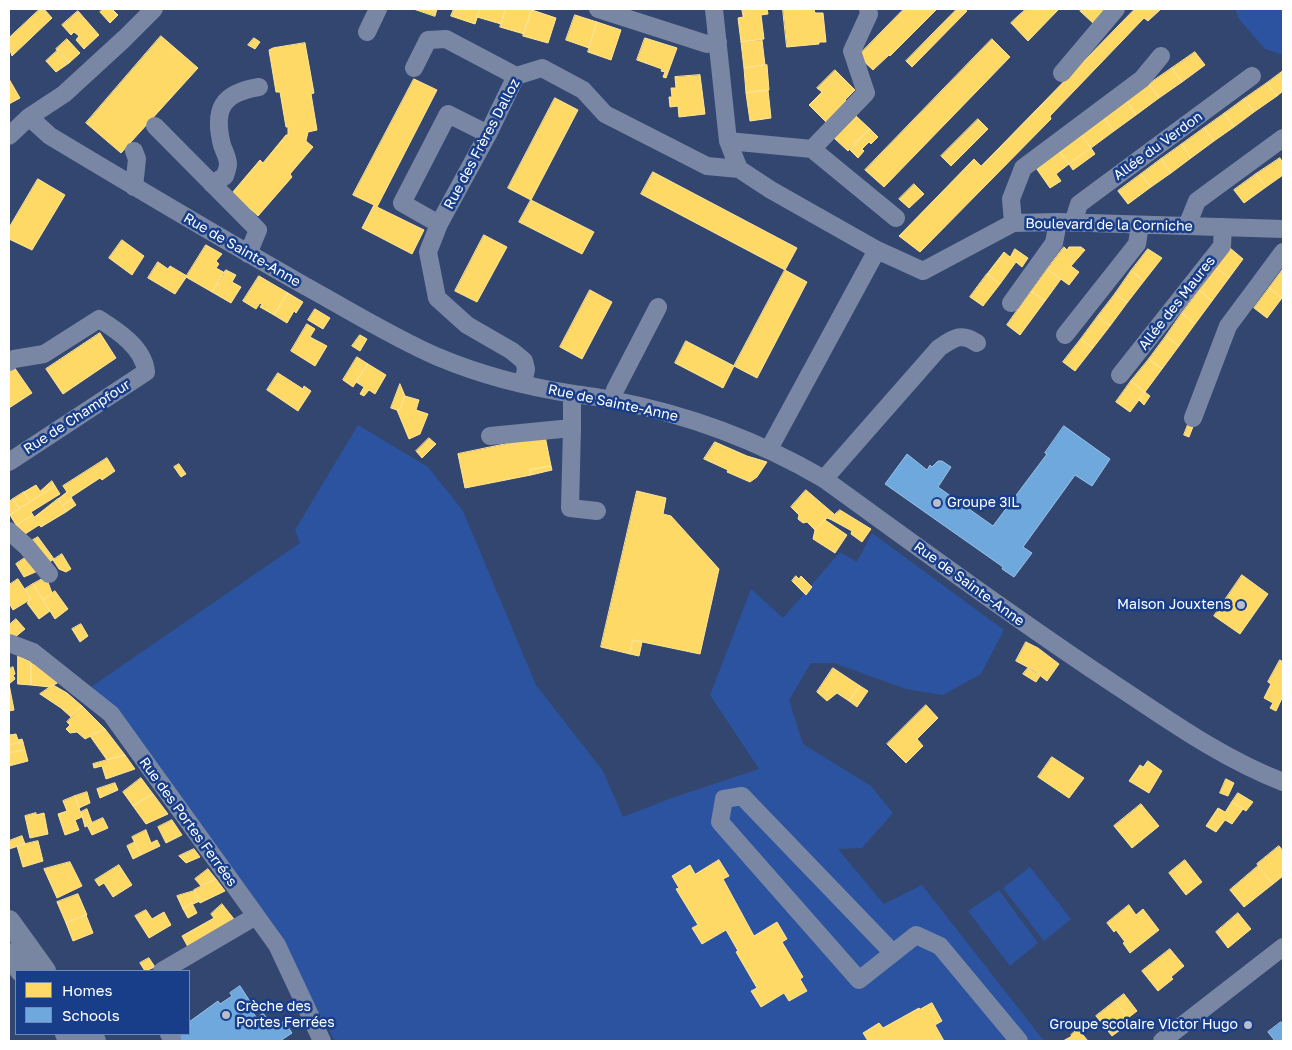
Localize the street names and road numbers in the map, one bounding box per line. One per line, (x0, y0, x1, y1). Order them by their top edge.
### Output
street label: Rue des Frères Dalloz (441, 76, 523, 212)
street label: Allée du Verdon (1110, 108, 1206, 184)
street label: Rue de Sainte-Anne (180, 210, 304, 290)
street label: Boulevard de la Corniche (1025, 215, 1193, 235)
street label: Allée des Maures (1135, 253, 1219, 353)
street label: Rue de Champfour (21, 376, 133, 458)
street label: Rue de Sainte-Anne (546, 381, 680, 425)
street label: Rue de Sainte-Anne (911, 538, 1027, 630)
street label: Rue des Portes Ferrées (135, 754, 241, 890)

